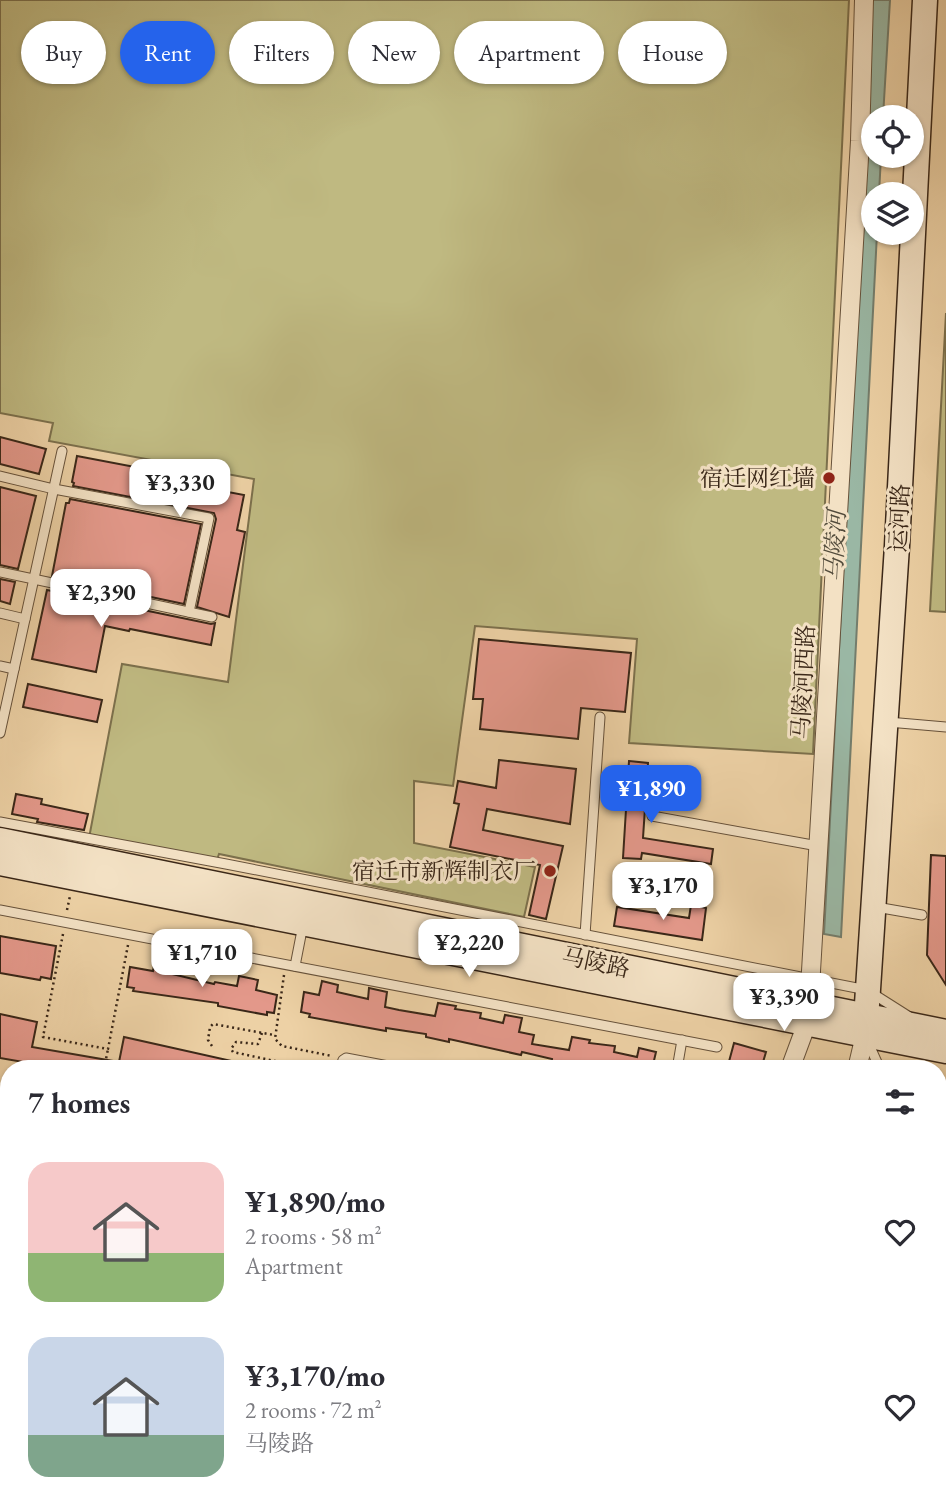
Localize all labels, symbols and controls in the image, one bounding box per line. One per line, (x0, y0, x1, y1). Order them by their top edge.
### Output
chip: Buy (21, 21, 106, 84)
chip: Rent (120, 21, 215, 84)
chip: Filters (229, 21, 334, 84)
chip: New (348, 21, 440, 84)
chip: Apartment (454, 21, 604, 84)
chip: House (618, 21, 727, 84)
map controls (861, 105, 924, 245)
button: locate (861, 105, 924, 168)
button: layers (861, 182, 924, 245)
pin: ¥3,330 (123, 460, 237, 519)
place label: 宿迁网红墙 (700, 463, 815, 493)
text: ¥3,330 (145, 467, 215, 497)
marker: 宿迁网红墙 (821, 470, 837, 486)
street label: 运河路 (882, 483, 916, 553)
water label: 马陵河 (817, 505, 852, 583)
pin: ¥2,390 (44, 570, 158, 629)
text: ¥2,390 (66, 577, 136, 607)
street label: 马陵河西路 (785, 624, 821, 740)
pin: ¥1,890 (594, 766, 708, 825)
text: ¥1,890 (616, 773, 686, 803)
place label: 宿迁市新辉制衣厂 (352, 856, 536, 886)
pin: ¥3,170 (606, 862, 720, 922)
marker: 宿迁市新辉制衣厂 (542, 863, 558, 879)
text: ¥3,170 (628, 870, 698, 900)
pin: ¥2,220 (412, 920, 526, 979)
text: ¥2,220 (434, 927, 504, 957)
pin: ¥1,710 (145, 930, 259, 989)
text: ¥1,710 (167, 937, 237, 967)
street label: 马陵路 (559, 940, 633, 984)
pin: ¥3,390 (727, 974, 841, 1033)
text: ¥3,390 (749, 981, 819, 1011)
text: 7 homes (28, 1083, 130, 1122)
icon: filters (881, 1083, 919, 1121)
text: ¥1,890/mo (245, 1182, 385, 1221)
icon: home (84, 1190, 168, 1274)
icon: heart (881, 1213, 919, 1251)
text: 2 rooms · 58 m² (245, 1221, 382, 1251)
text: Apartment (245, 1251, 343, 1281)
text: ¥3,170/mo (245, 1356, 385, 1395)
icon: home (84, 1365, 168, 1449)
icon: heart (881, 1388, 919, 1426)
text: 2 rooms · 72 m² (245, 1395, 382, 1425)
text: 马陵路 (245, 1428, 314, 1458)

